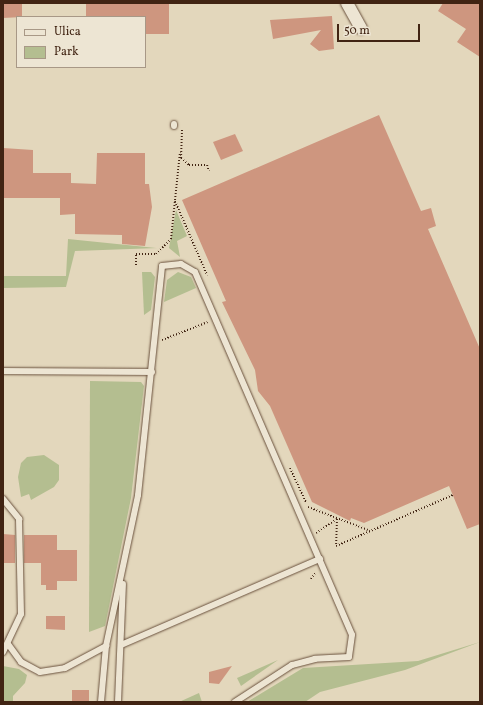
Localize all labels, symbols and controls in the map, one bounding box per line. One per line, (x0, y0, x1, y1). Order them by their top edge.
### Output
legend (16, 16, 146, 68)
scale bar (339, 16, 422, 42)
text: 50 m (344, 23, 370, 39)
text: Ulica (54, 24, 81, 40)
text: Park (54, 44, 79, 60)

